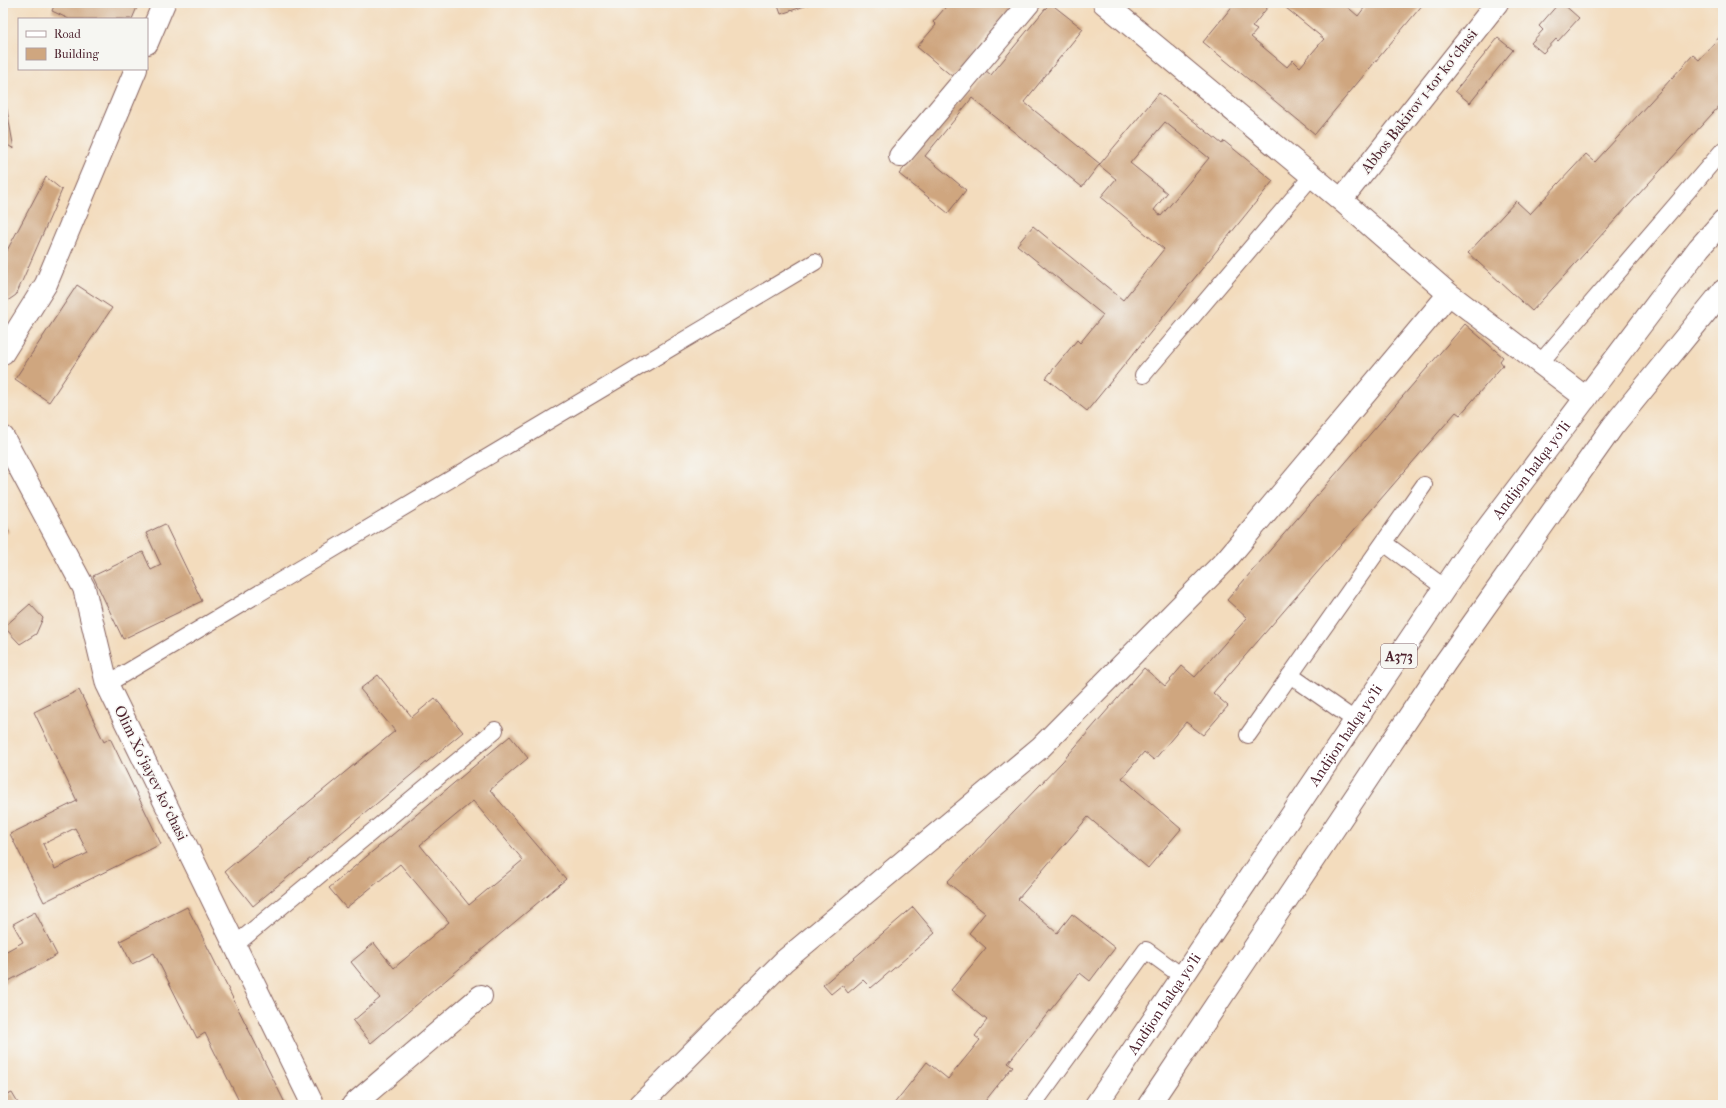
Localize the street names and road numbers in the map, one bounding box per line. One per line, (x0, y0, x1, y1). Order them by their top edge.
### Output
street label: Abbos Bakirov 1-tor koʻchasi (1356, 25, 1481, 178)
street label: Andijon halqa yo‘li (1488, 417, 1575, 524)
road number: A373 (1381, 644, 1417, 668)
street label: Andijon halqa yo‘li (1304, 681, 1386, 790)
street label: Olim Xoʻjayev koʻchasi (110, 702, 192, 844)
street label: Andijon halqa yo‘li (1123, 949, 1205, 1059)

